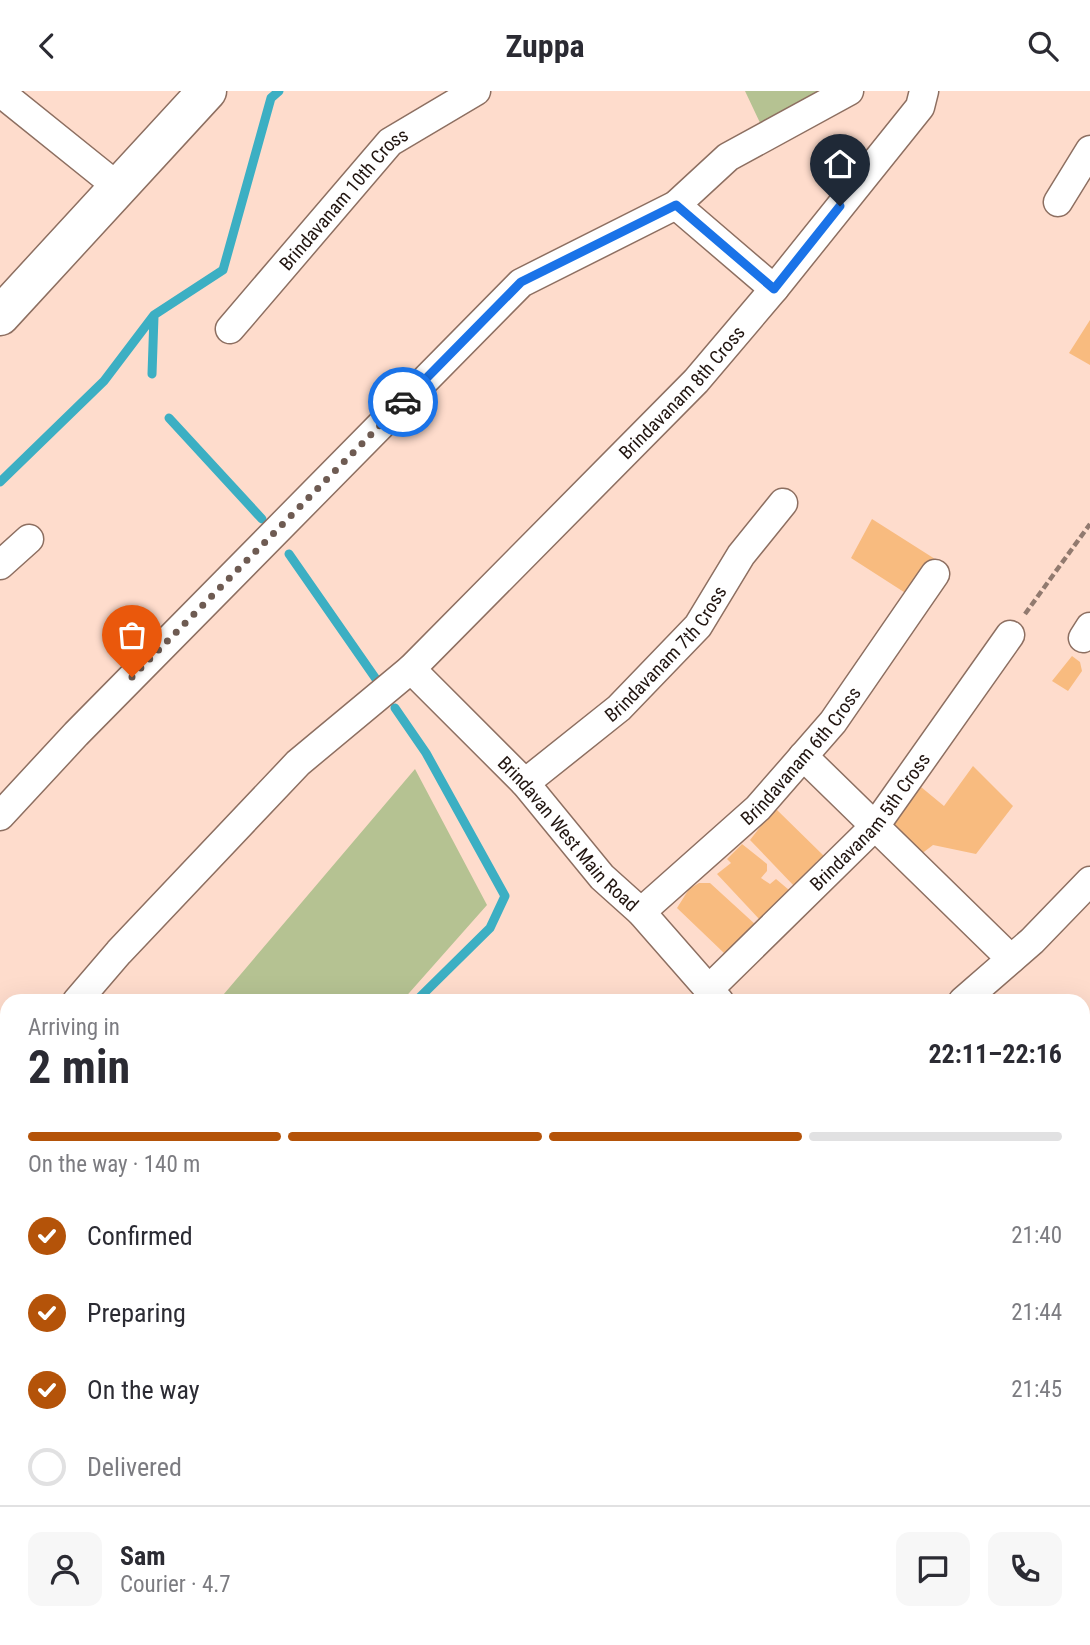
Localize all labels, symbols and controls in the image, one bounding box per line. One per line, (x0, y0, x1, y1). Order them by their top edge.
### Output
icon: back (28, 27, 66, 65)
text: Zuppa (505, 27, 585, 65)
icon: search (1024, 27, 1062, 65)
street label: Brindavanam 10th Cross (274, 123, 412, 275)
pin (810, 134, 870, 206)
icon: home (821, 145, 859, 183)
street label: Brindavanam 8th Cross (614, 321, 750, 464)
courier (368, 367, 438, 437)
icon: car (384, 383, 422, 421)
street label: Brindavanam 7th Cross (600, 582, 732, 727)
pin (102, 605, 162, 677)
icon: bag (113, 616, 151, 654)
street label: Brindavanam 6th Cross (736, 682, 866, 830)
street label: Brindavanam 5th Cross (805, 749, 935, 896)
street label: Brindavan West Main Road (493, 752, 643, 916)
text: Arriving in (28, 1014, 120, 1041)
text: 22:11–22:16 (928, 1039, 1062, 1069)
text: 2 min (28, 1040, 130, 1094)
text: On the way · 140 m (28, 1151, 200, 1178)
icon: check (28, 1217, 66, 1255)
text: Confirmed (87, 1221, 193, 1251)
text: 21:40 (1011, 1222, 1062, 1249)
icon: check (28, 1294, 66, 1332)
text: Preparing (87, 1298, 186, 1328)
text: 21:44 (1011, 1299, 1062, 1326)
icon: check (28, 1371, 66, 1409)
text: On the way (87, 1375, 200, 1405)
text: 21:45 (1011, 1376, 1062, 1403)
text: Delivered (87, 1452, 182, 1482)
button: person (28, 1532, 102, 1606)
button: chat (896, 1532, 970, 1606)
button: phone (988, 1532, 1062, 1606)
text: Sam (120, 1541, 166, 1571)
text: Courier · 4.7 (120, 1571, 231, 1598)

